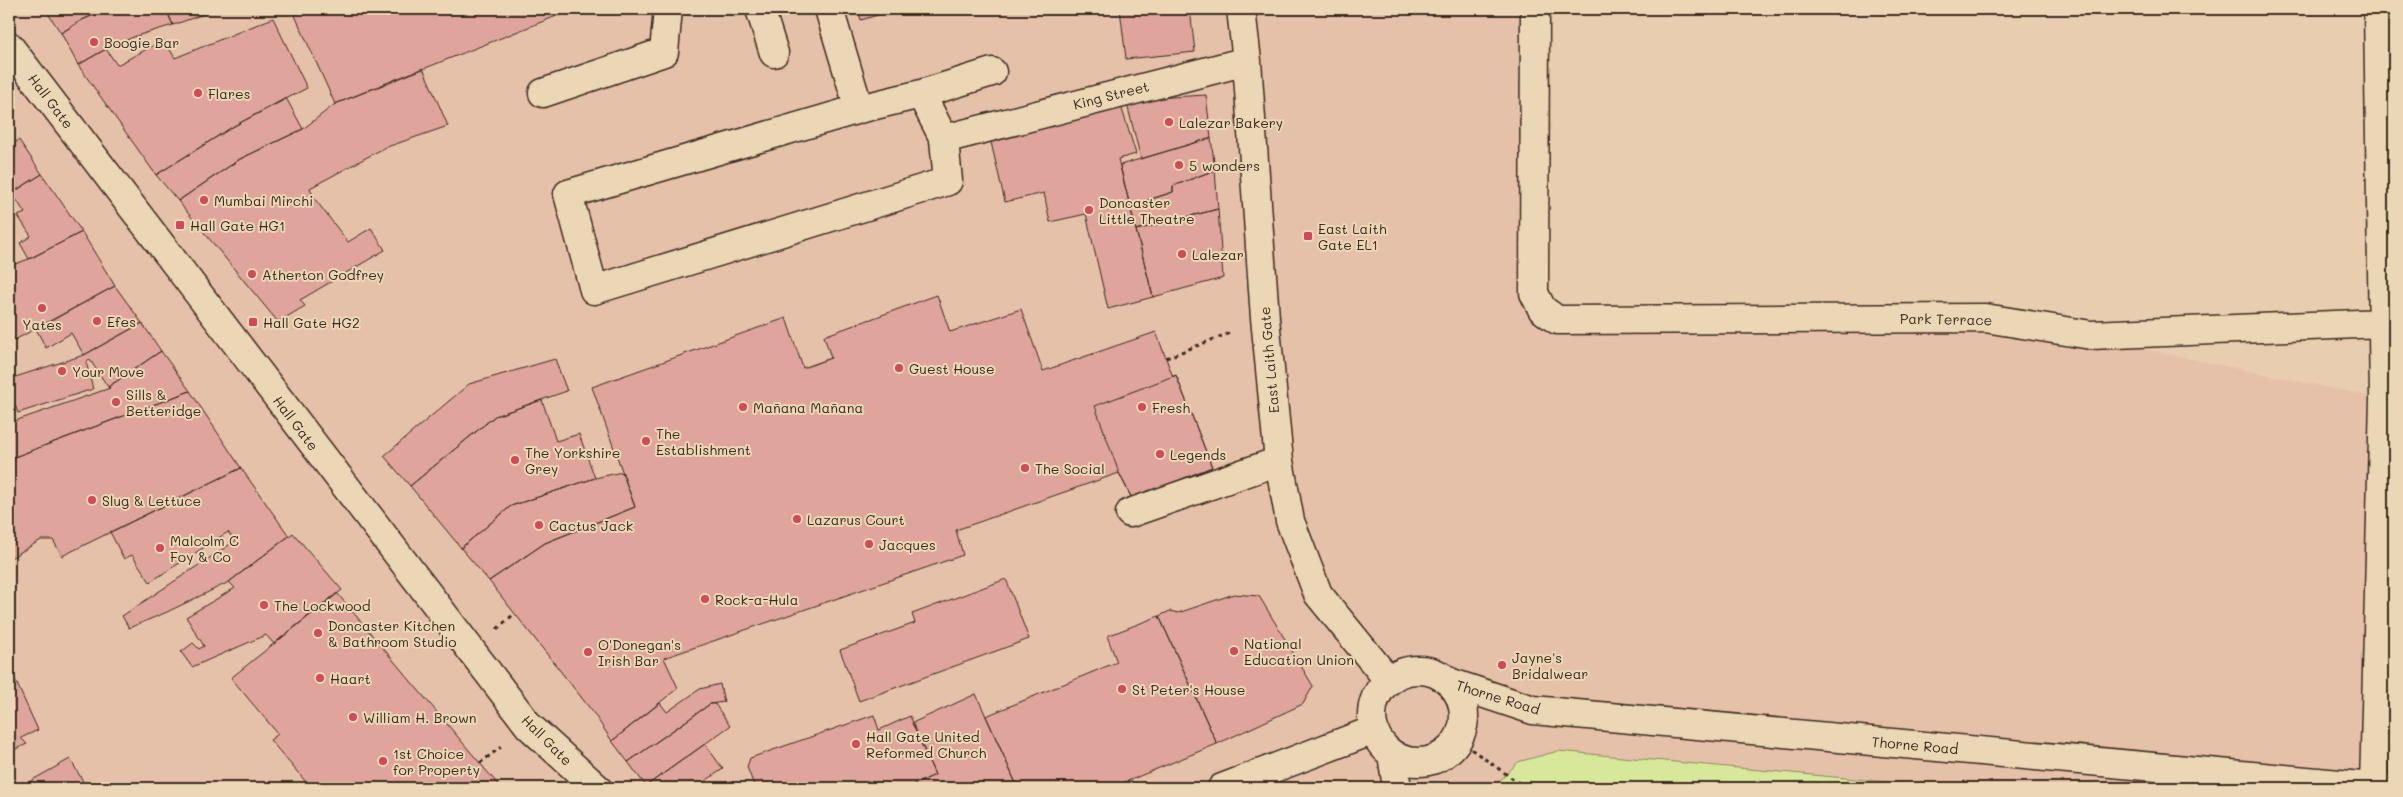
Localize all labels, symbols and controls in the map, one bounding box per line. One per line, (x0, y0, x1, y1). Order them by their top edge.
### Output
place label: Boogie Bar (104, 33, 179, 52)
marker: Boogie Bar (88, 36, 100, 48)
street label: Hall Gate (24, 70, 78, 132)
street label: King Street (1071, 76, 1151, 114)
place label: Flares (208, 84, 251, 103)
marker: Flares (192, 87, 204, 99)
place label: Lalezar Bakery (1179, 113, 1283, 132)
marker: Lalezar Bakery (1163, 116, 1175, 128)
place label: 5 wonders (1189, 156, 1260, 175)
marker: 5 wonders (1173, 159, 1185, 171)
place label: Mumbai Mirchi (214, 191, 313, 210)
place label: Doncaster Little Theatre (1099, 193, 1195, 228)
marker: Mumbai Mirchi (198, 194, 210, 206)
marker: Doncaster Little Theatre (1083, 204, 1095, 216)
place label: Hall Gate HG1 (190, 216, 285, 235)
marker: Hall Gate HG1 (174, 219, 186, 231)
place label: East Laith Gate EL1 (1318, 219, 1387, 254)
marker: East Laith Gate EL1 (1302, 230, 1314, 242)
place label: Lalezar (1192, 245, 1244, 264)
marker: Lalezar (1176, 248, 1188, 260)
place label: Atherton Godfrey (262, 265, 384, 284)
marker: Atherton Godfrey (246, 268, 258, 280)
marker: Yates (36, 302, 48, 314)
street label: East Laith Gate (1255, 306, 1283, 414)
street label: Park Terrace (1900, 309, 1992, 329)
place label: Efes (107, 312, 136, 331)
place label: Hall Gate HG2 (263, 313, 360, 332)
place label: Yates (22, 315, 62, 334)
marker: Efes (91, 315, 103, 327)
marker: Hall Gate HG2 (247, 316, 259, 328)
place label: Guest House (909, 359, 995, 378)
place label: Your Move (72, 362, 144, 381)
marker: Guest House (893, 362, 905, 374)
marker: Your Move (56, 365, 68, 377)
place label: Sills & Betteridge (126, 385, 201, 420)
street label: Hall Gate (269, 392, 323, 454)
marker: Sills & Betteridge (110, 396, 122, 408)
place label: Mañana Mañana (753, 398, 863, 417)
place label: Fresh (1152, 398, 1190, 417)
marker: Mañana Mañana (737, 401, 749, 413)
marker: Fresh (1136, 401, 1148, 413)
place label: The Establishment (656, 424, 751, 459)
marker: The Establishment (640, 435, 652, 447)
place label: The Yorkshire Grey (525, 443, 620, 478)
place label: Legends (1170, 445, 1226, 464)
marker: Legends (1154, 448, 1166, 460)
marker: The Yorkshire Grey (509, 454, 521, 466)
place label: The Social (1035, 459, 1105, 478)
marker: The Social (1019, 462, 1031, 474)
place label: Slug & Lettuce (102, 491, 201, 510)
marker: Slug & Lettuce (86, 494, 98, 506)
place label: Lazarus Court (807, 510, 905, 529)
marker: Lazarus Court (791, 513, 803, 525)
place label: Cactus Jack (549, 516, 633, 535)
marker: Cactus Jack (533, 519, 545, 531)
place label: Malcolm C Foy & Co (170, 531, 239, 566)
place label: Jacques (879, 535, 936, 554)
marker: Jacques (863, 538, 875, 550)
marker: Malcolm C Foy & Co (154, 542, 166, 554)
place label: Rock-a-Hula (715, 590, 798, 609)
marker: Rock-a-Hula (699, 593, 711, 605)
place label: The Lockwood (274, 596, 371, 615)
marker: The Lockwood (258, 599, 270, 611)
place label: Doncaster Kitchen & Bathroom Studio (328, 616, 457, 651)
marker: Doncaster Kitchen & Bathroom Studio (312, 627, 324, 639)
place label: National Education Union (1244, 634, 1354, 669)
place label: O'Donegan's Irish Bar (598, 635, 681, 670)
marker: National Education Union (1228, 645, 1240, 657)
marker: O'Donegan's Irish Bar (582, 646, 594, 658)
place label: Jayne's Bridalwear (1512, 648, 1588, 683)
marker: Jayne's Bridalwear (1496, 659, 1508, 671)
place label: Haart (330, 669, 371, 688)
marker: Haart (314, 672, 326, 684)
street label: Thorne Road (1454, 675, 1542, 719)
place label: St Peter's House (1132, 680, 1245, 699)
marker: St Peter's House (1116, 683, 1128, 695)
place label: William H. Brown (363, 708, 477, 727)
marker: William H. Brown (347, 711, 359, 723)
street label: Hall Gate (518, 711, 576, 769)
place label: Hall Gate United Reformed Church (866, 727, 986, 762)
street label: Thorne Road (1871, 732, 1959, 758)
marker: Hall Gate United Reformed Church (850, 738, 862, 750)
place label: 1st Choice for Property (393, 744, 480, 779)
marker: 1st Choice for Property (377, 755, 389, 767)

